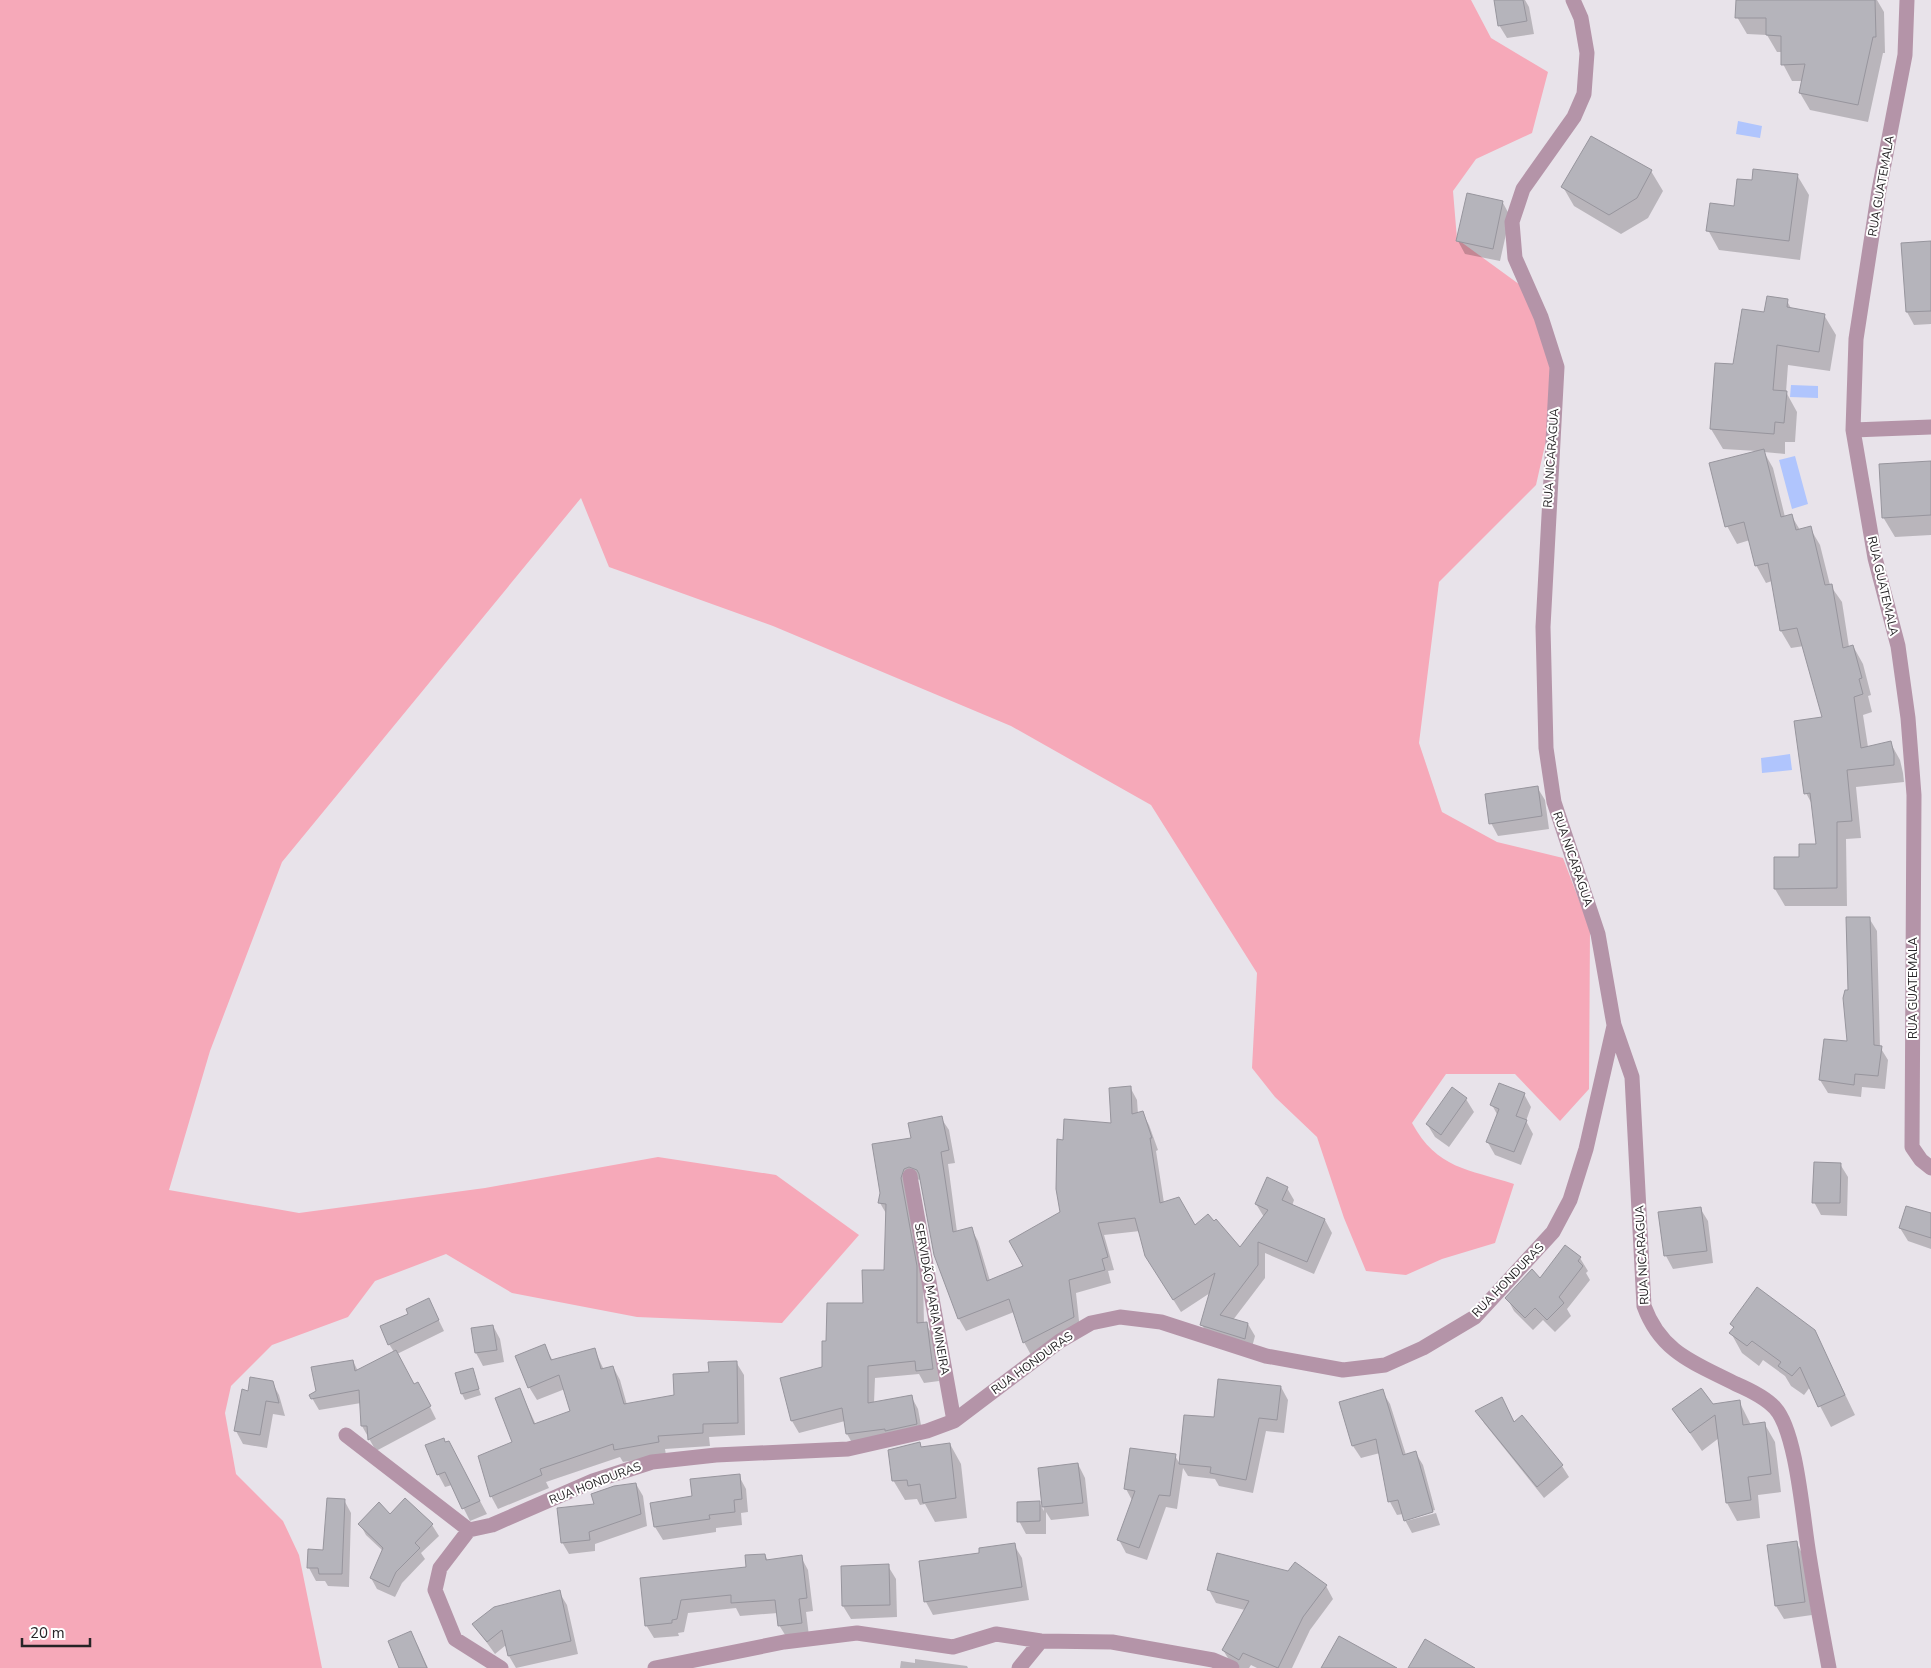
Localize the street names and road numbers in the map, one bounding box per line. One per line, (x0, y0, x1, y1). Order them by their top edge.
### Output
street label: RUA GUATEMALA (1864, 134, 1898, 238)
street label: RUA NICARAGUA (1540, 407, 1562, 508)
street label: RUA GUATEMALA (1864, 534, 1902, 638)
street label: RUA NICARAGUA (1549, 809, 1597, 909)
street label: RUA GUATEMALA (1905, 937, 1921, 1039)
street label: RUA NICARAGUA (1631, 1205, 1653, 1305)
street label: SERVIDÃO MARIA MINEIRA (911, 1222, 953, 1377)
street label: RUA HONDURAS (1468, 1239, 1548, 1321)
street label: RUA HONDURAS (988, 1328, 1076, 1398)
street label: RUA HONDURAS (547, 1458, 643, 1508)

